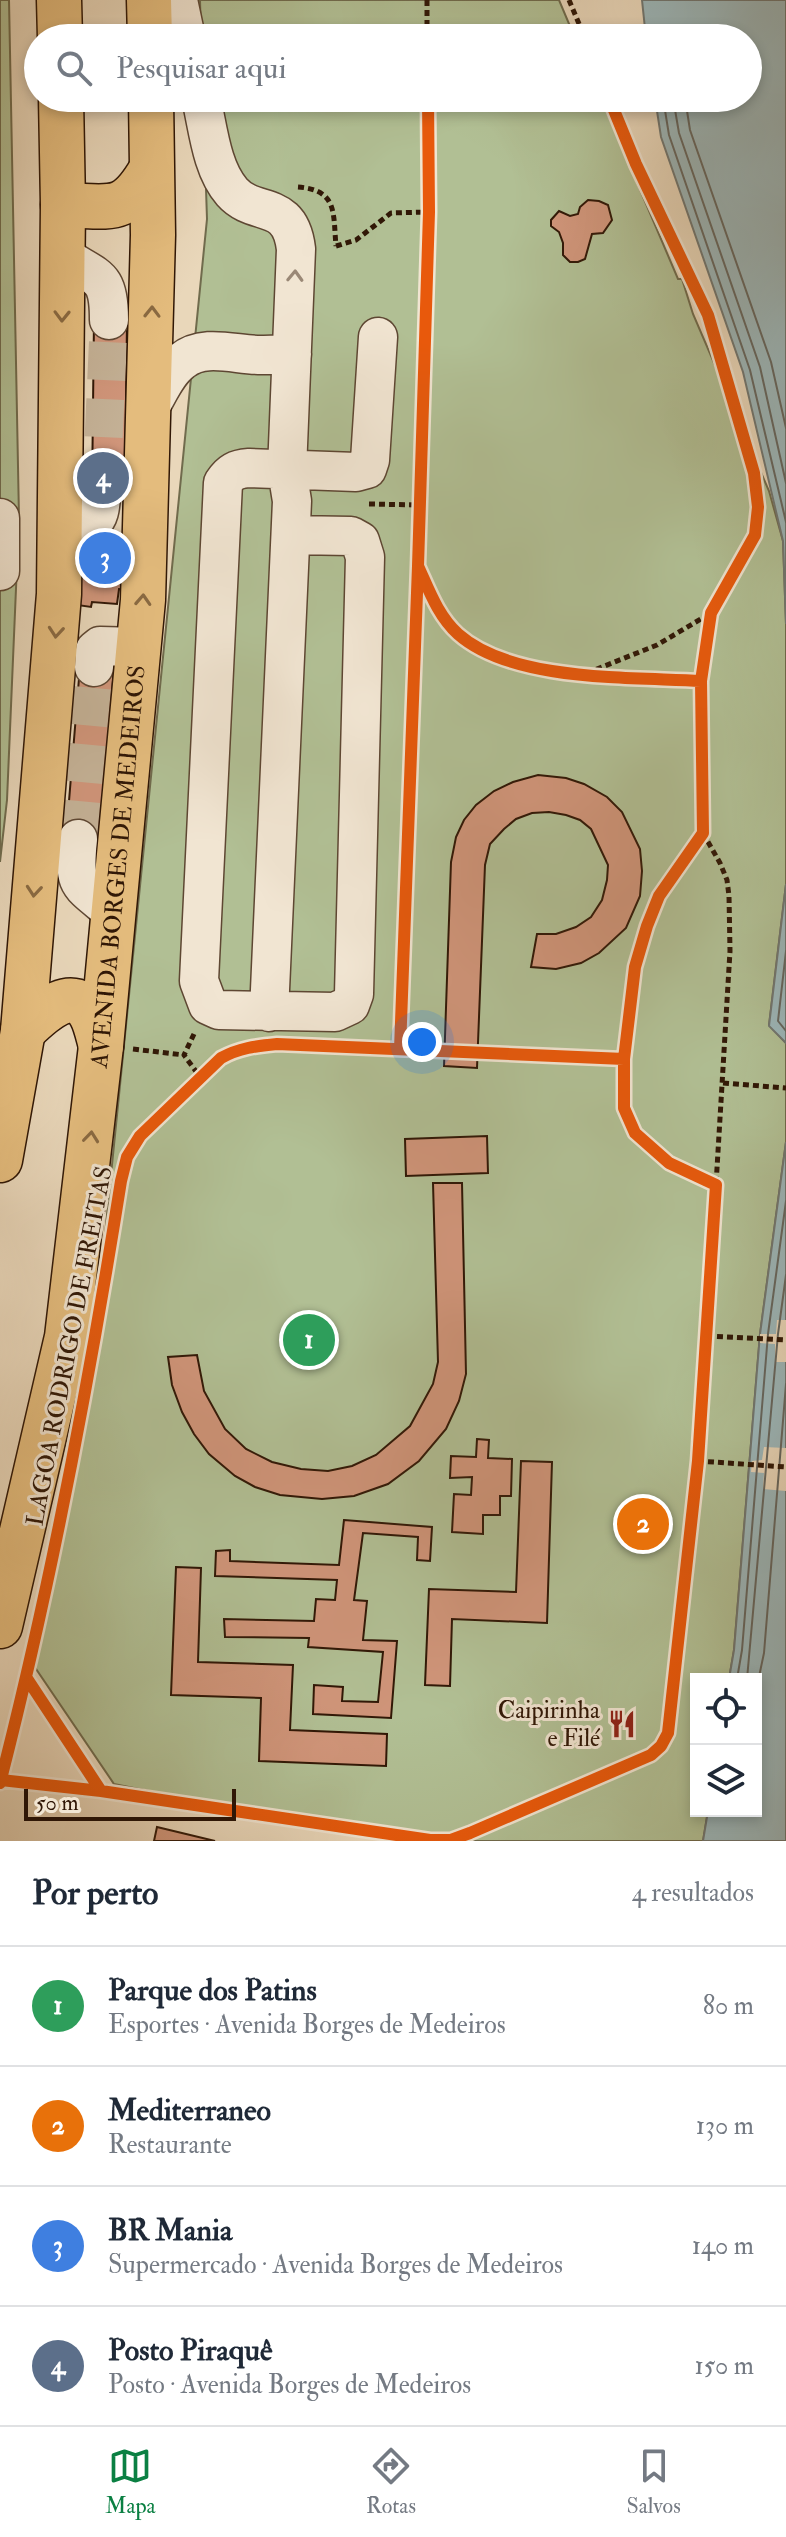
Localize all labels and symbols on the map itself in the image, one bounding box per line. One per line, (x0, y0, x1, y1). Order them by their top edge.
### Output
one-way arrow (287, 269, 304, 282)
one-way arrow (143, 305, 161, 318)
one-way arrow (53, 310, 71, 323)
pin: 4 (77, 448, 129, 508)
pin: 3 (79, 528, 131, 588)
one-way arrow (134, 593, 151, 606)
one-way arrow (48, 626, 65, 639)
street label: AVENIDA BORGES DE MEDEIROS (83, 664, 153, 1071)
one-way arrow (26, 885, 43, 898)
your location (402, 1022, 442, 1062)
one-way arrow (83, 1130, 100, 1143)
street label: LAGOA RODRIGO DE FREITAS (19, 1164, 120, 1529)
pin: 1 (283, 1310, 335, 1370)
pin: 2 (617, 1494, 669, 1554)
place label: Caipirinha e Filé (498, 1695, 601, 1754)
restaurant icon: Caipirinha e Filé (607, 1709, 637, 1739)
scale bar (24, 1785, 236, 1821)

